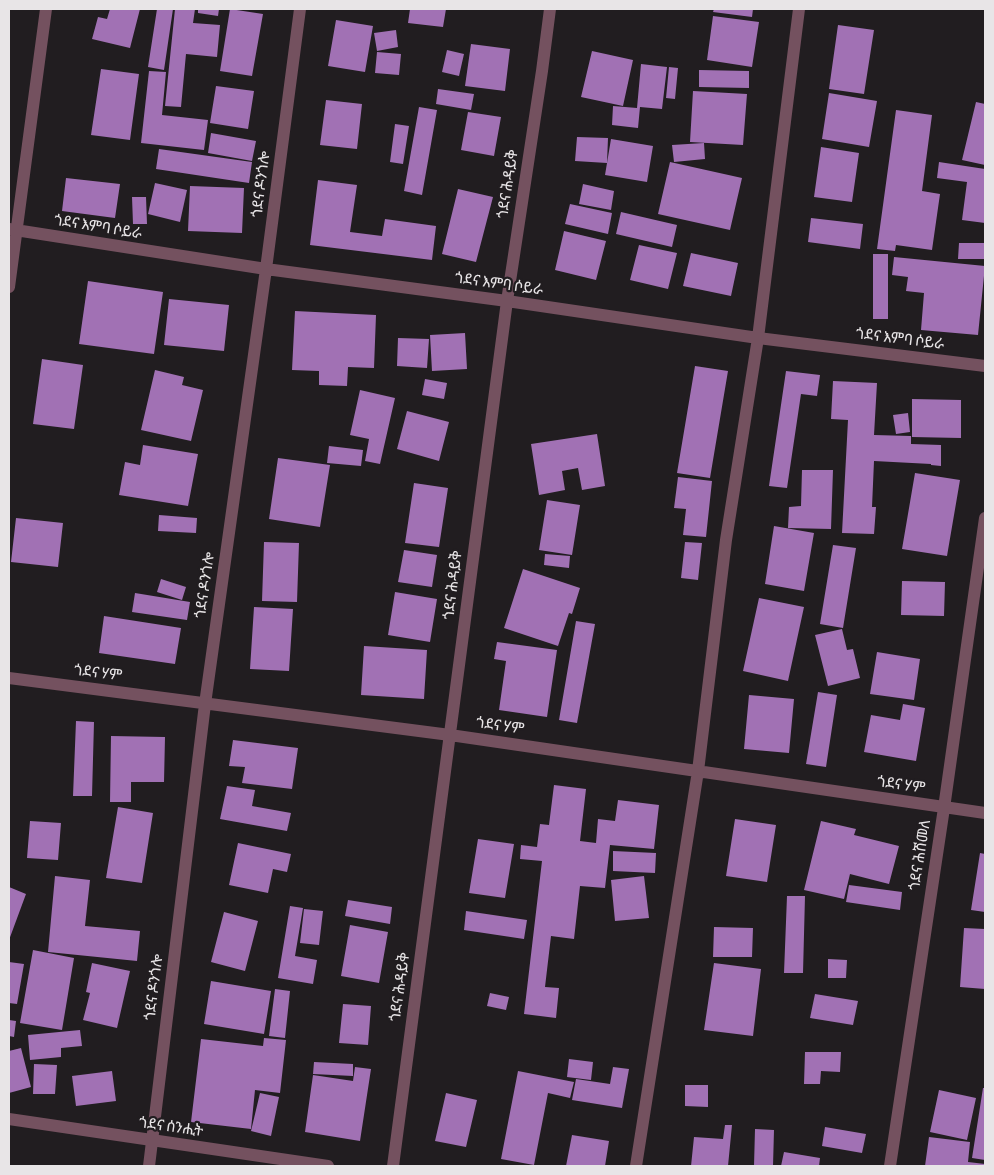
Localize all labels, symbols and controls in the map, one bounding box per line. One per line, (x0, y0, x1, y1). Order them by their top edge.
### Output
street label: ጎደና ሕዳይቅ (494, 148, 522, 220)
street label: ጎደና ዶንጎሎ (248, 150, 274, 218)
street label: ጎደና እምባ ሶይራ (53, 211, 143, 243)
street label: ጎደና እምባ ሶይራ (454, 269, 544, 299)
street label: ጎደና እምባ ሶይራ (855, 325, 945, 353)
street label: ጎደና ሕዳይቅ (440, 549, 466, 621)
street label: ጎደና ዶንጎሎ (191, 551, 219, 619)
street label: ጎደና ሃም (73, 661, 123, 685)
street label: ጎደና ሃም (475, 714, 525, 738)
street label: ጎደና ሃም (876, 773, 926, 797)
street label: ጎደና ሕሽመለ (906, 818, 934, 892)
street label: ጎደና ሕዳይቅ (386, 951, 414, 1023)
street label: ጎደና ዶንጎሎ (141, 953, 167, 1021)
street label: ጎደና ሰንሒት (138, 1114, 204, 1140)

